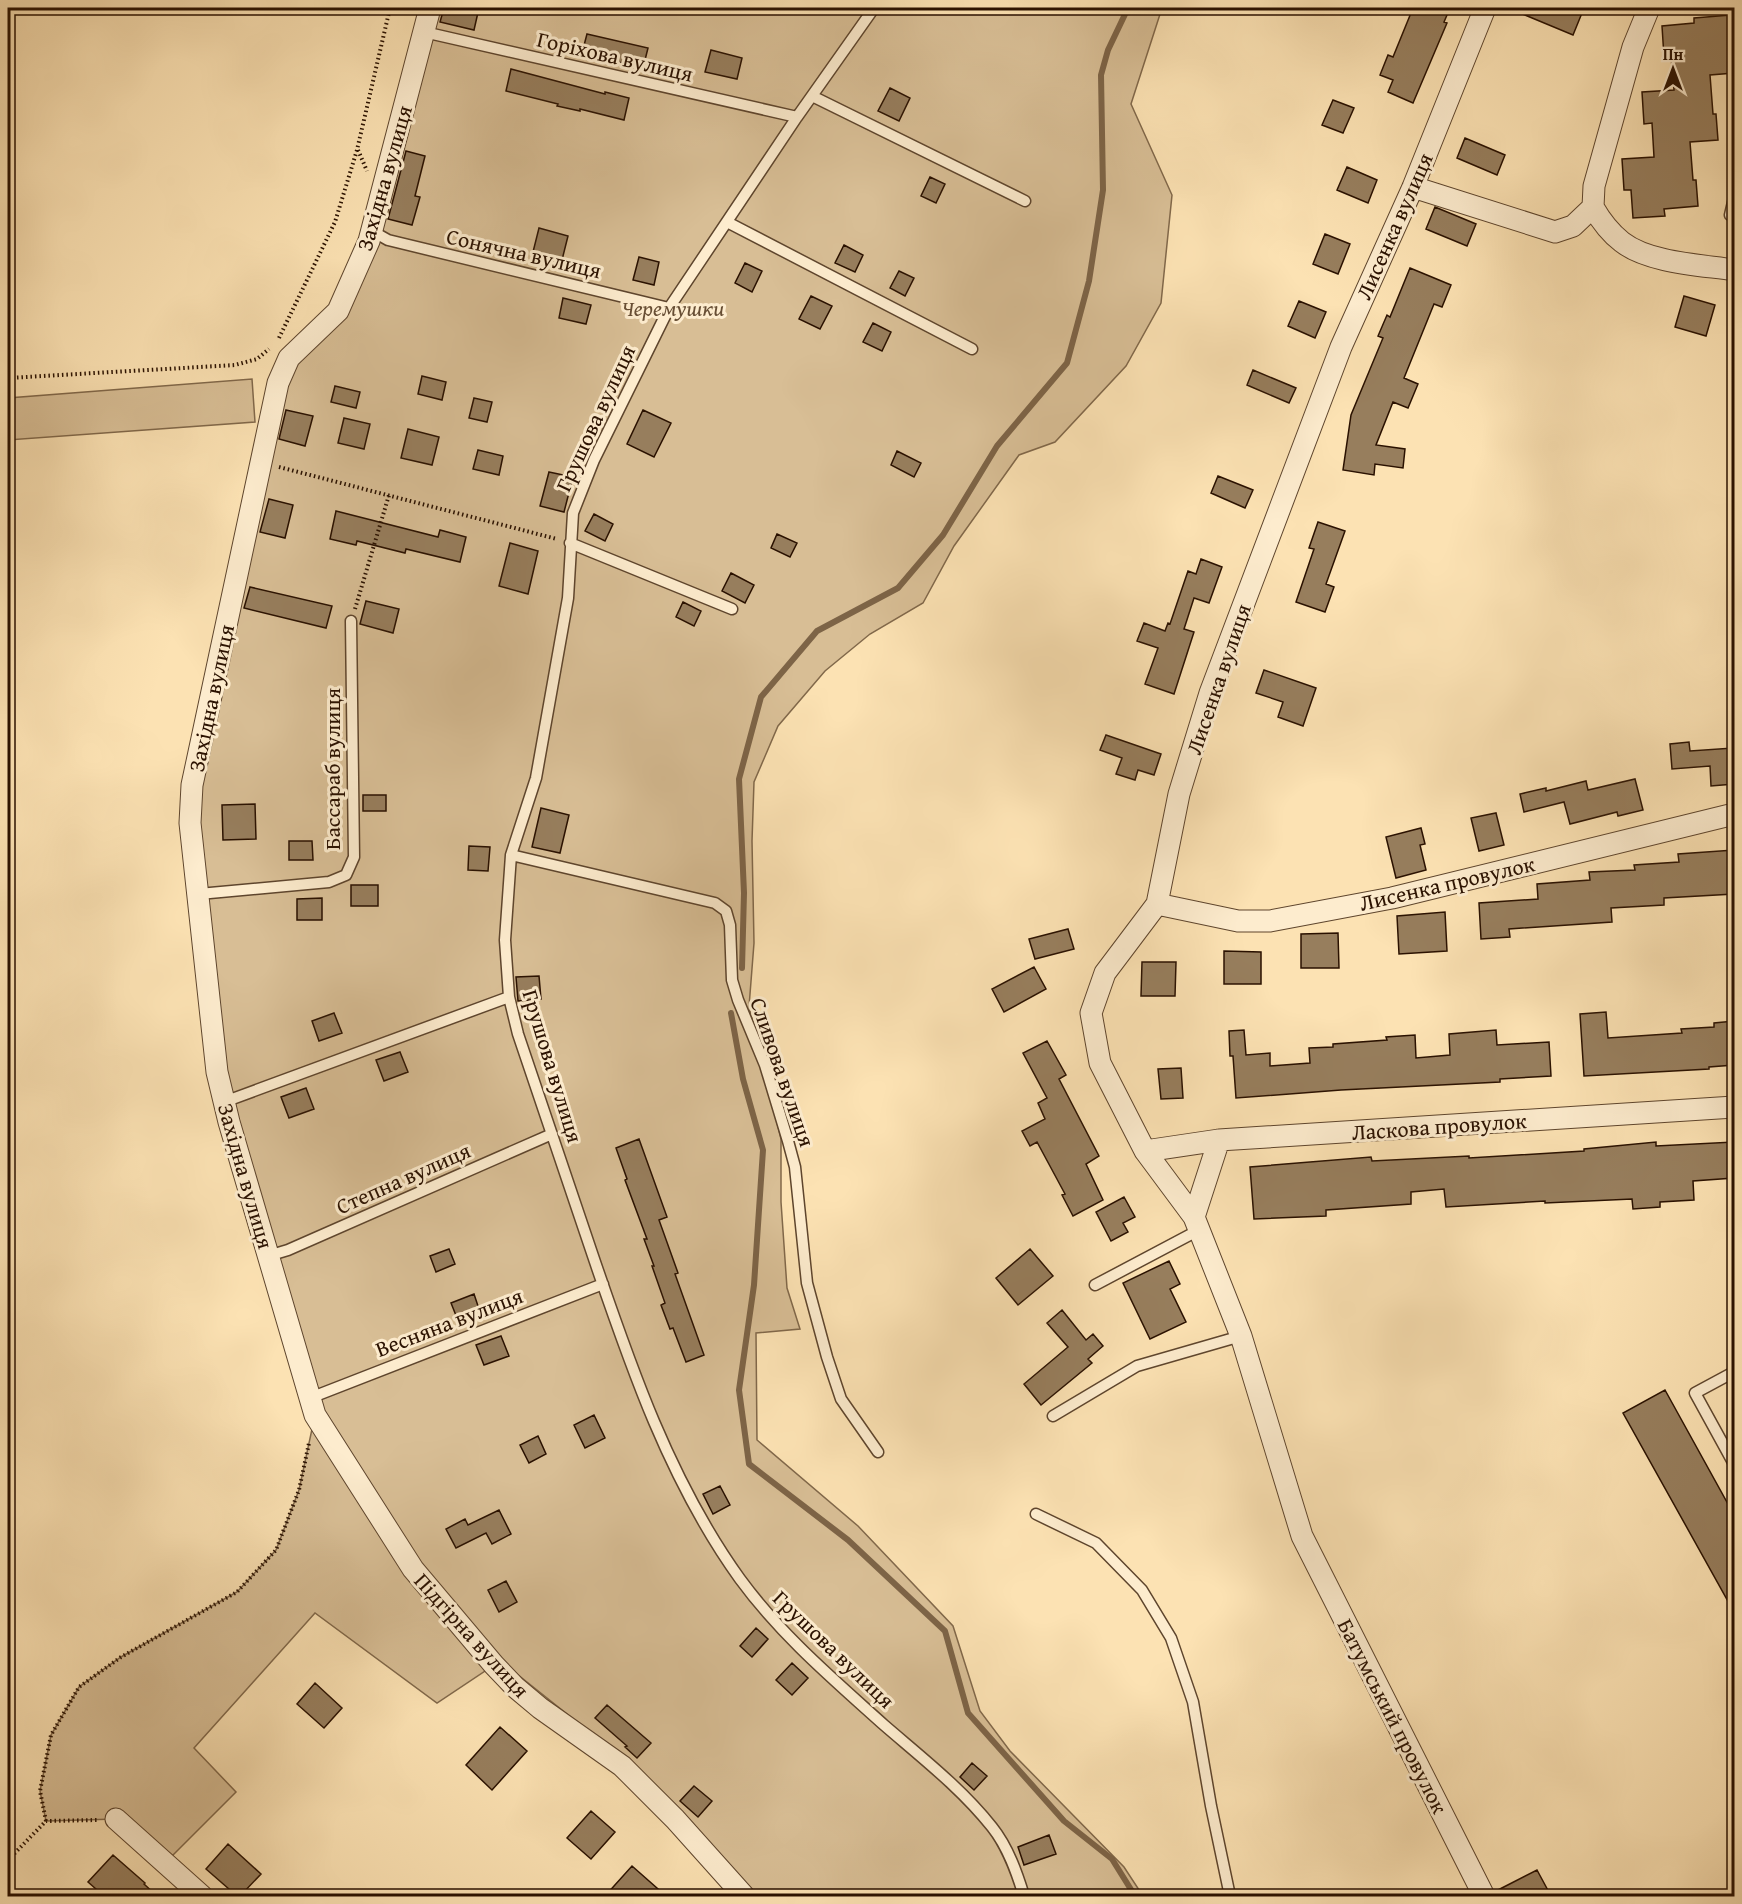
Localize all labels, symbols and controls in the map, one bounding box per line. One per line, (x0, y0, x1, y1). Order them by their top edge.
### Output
street label: Горіхова вулиця (534, 23, 696, 89)
north arrow (1643, 39, 1703, 99)
text: Пн (1663, 42, 1683, 66)
street label: Західна вулиця (348, 101, 420, 255)
street label: Лисенка вулиця (1347, 148, 1441, 304)
street label: Сонячна вулиця (444, 220, 604, 286)
park label: Черемушки (621, 292, 725, 324)
street label: Грушова вулиця (547, 339, 643, 497)
street label: Лисенка вулиця (1177, 599, 1259, 759)
street label: Західна вулиця (180, 621, 242, 775)
street label: Бассараб вулиця (316, 688, 348, 850)
street label: Лисенка провулок (1356, 847, 1538, 919)
street label: Грушова вулиця (515, 986, 591, 1146)
street label: Сливова вулиця (742, 993, 824, 1151)
street label: Західна вулиця (210, 1099, 282, 1253)
street label: Ласкова провулок (1350, 1104, 1528, 1148)
street label: Степна вулиця (331, 1134, 475, 1222)
street label: Весняна вулиця (371, 1279, 527, 1365)
street label: Підгірна вулиця (407, 1565, 537, 1705)
street label: Грушова вулиця (766, 1582, 902, 1716)
street label: Батумський провулок (1330, 1613, 1456, 1820)

